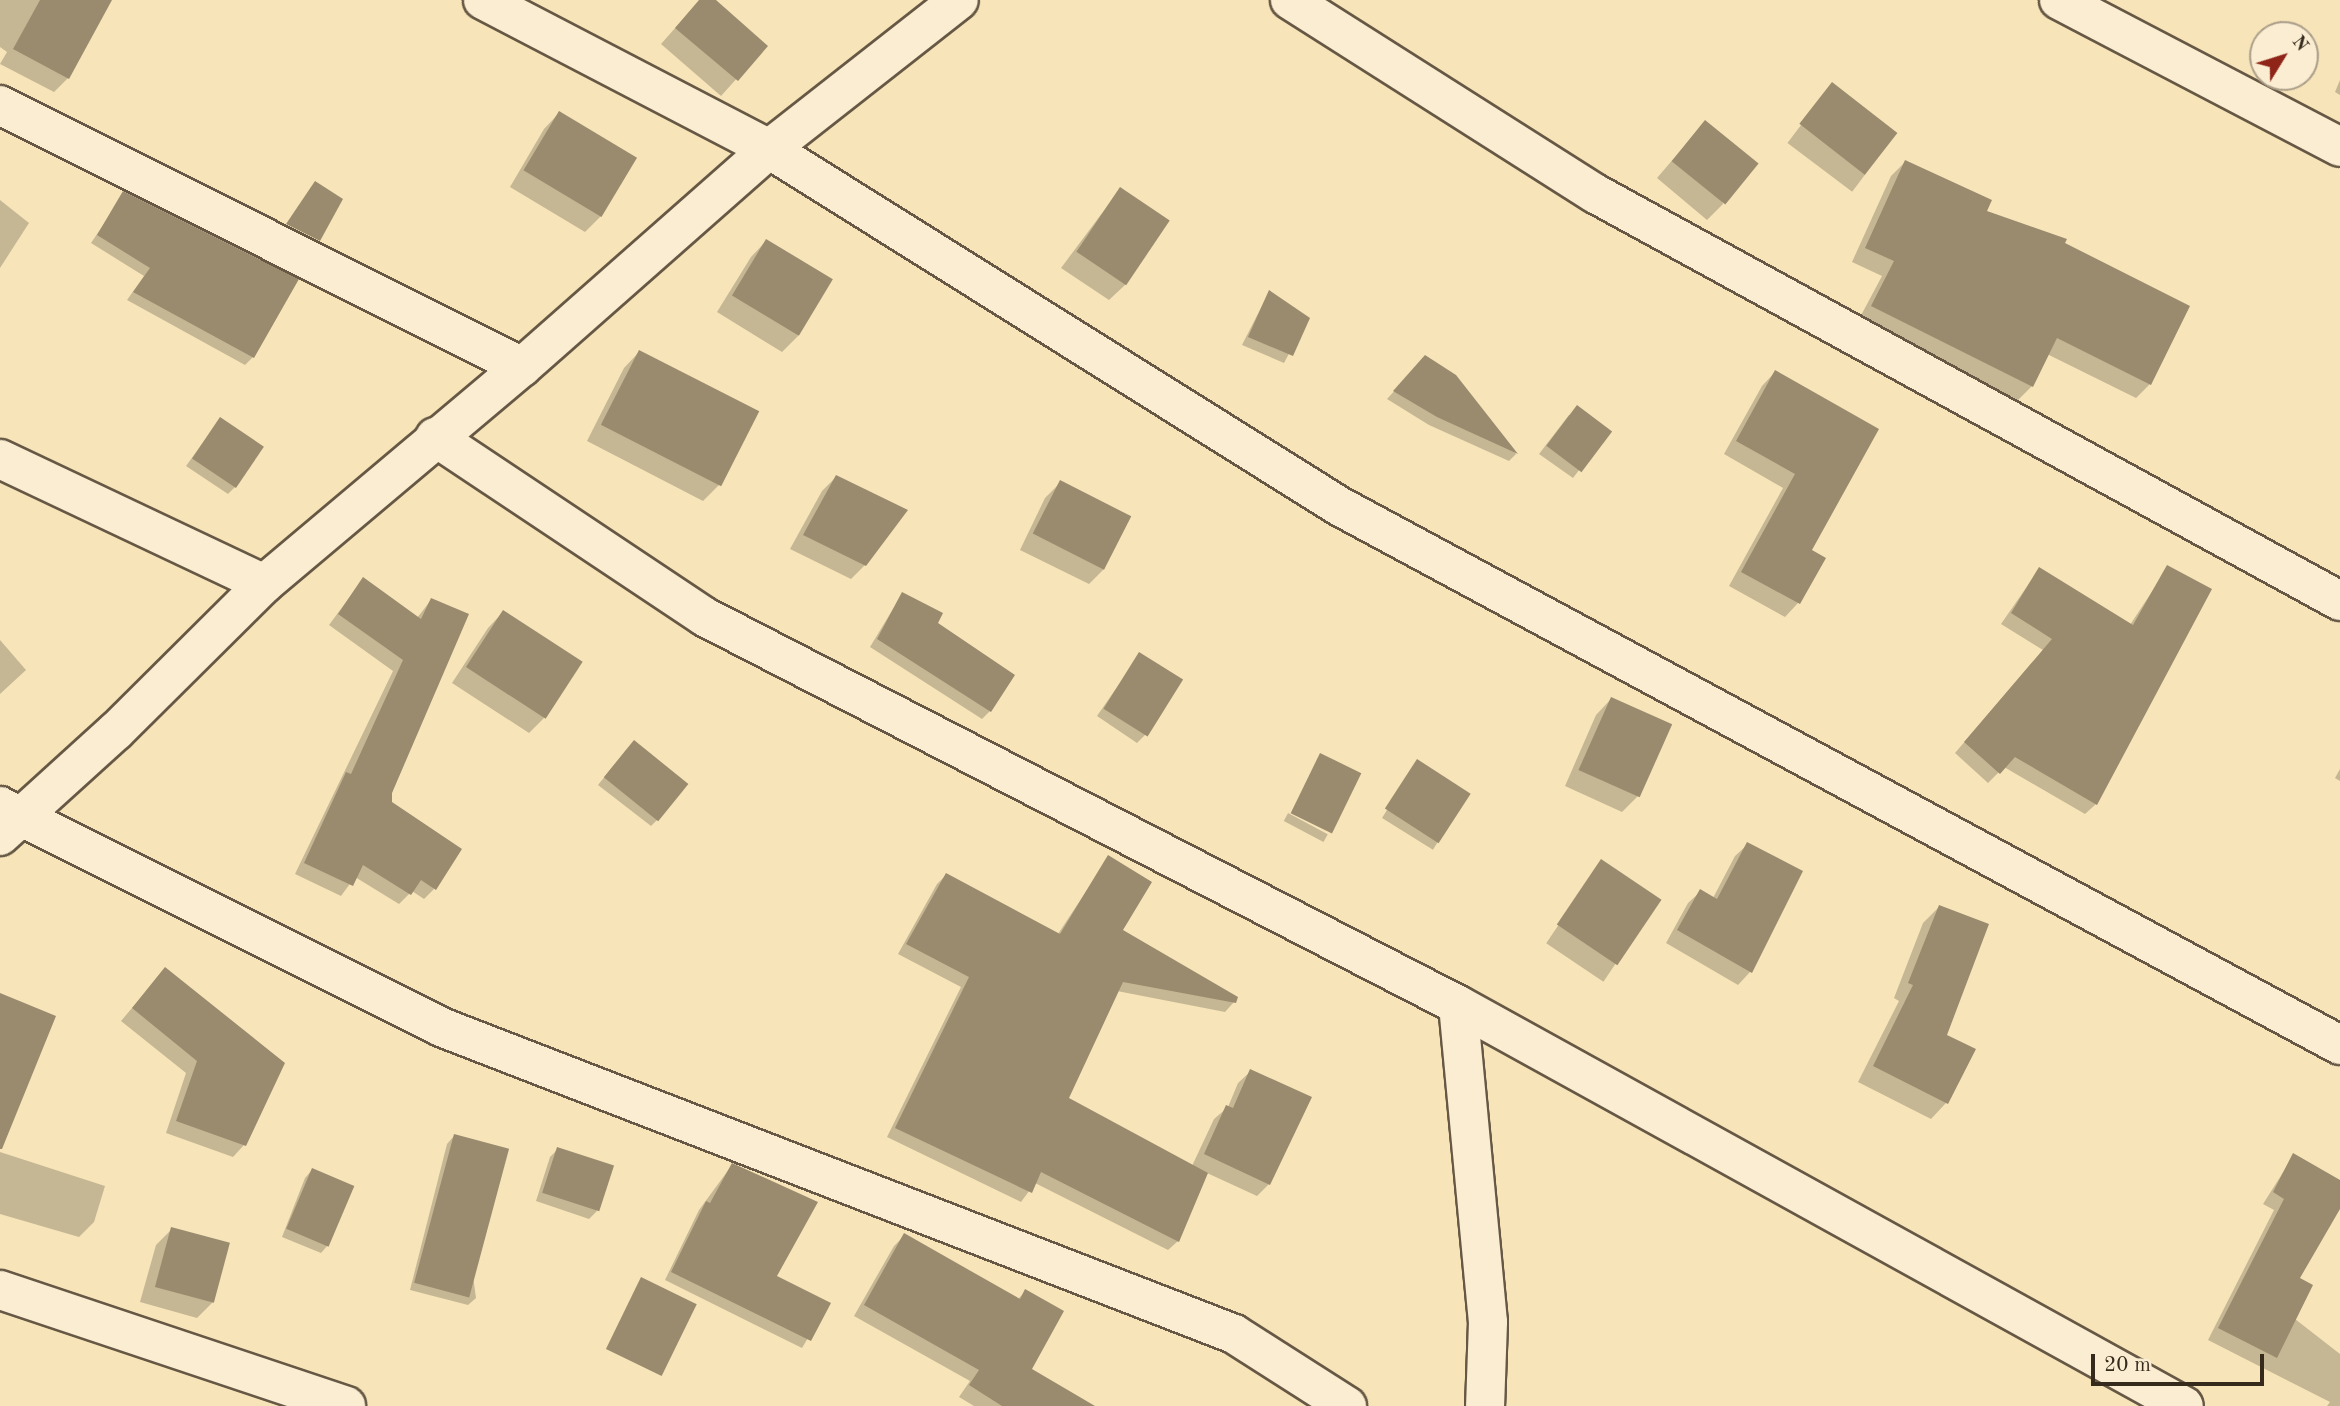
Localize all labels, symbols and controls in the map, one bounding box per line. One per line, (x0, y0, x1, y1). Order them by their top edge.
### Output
north arrow (2249, 21, 2319, 91)
text: N (2287, 32, 2311, 56)
scale bar (2095, 1340, 2268, 1384)
text: 20 m (2104, 1355, 2151, 1376)

